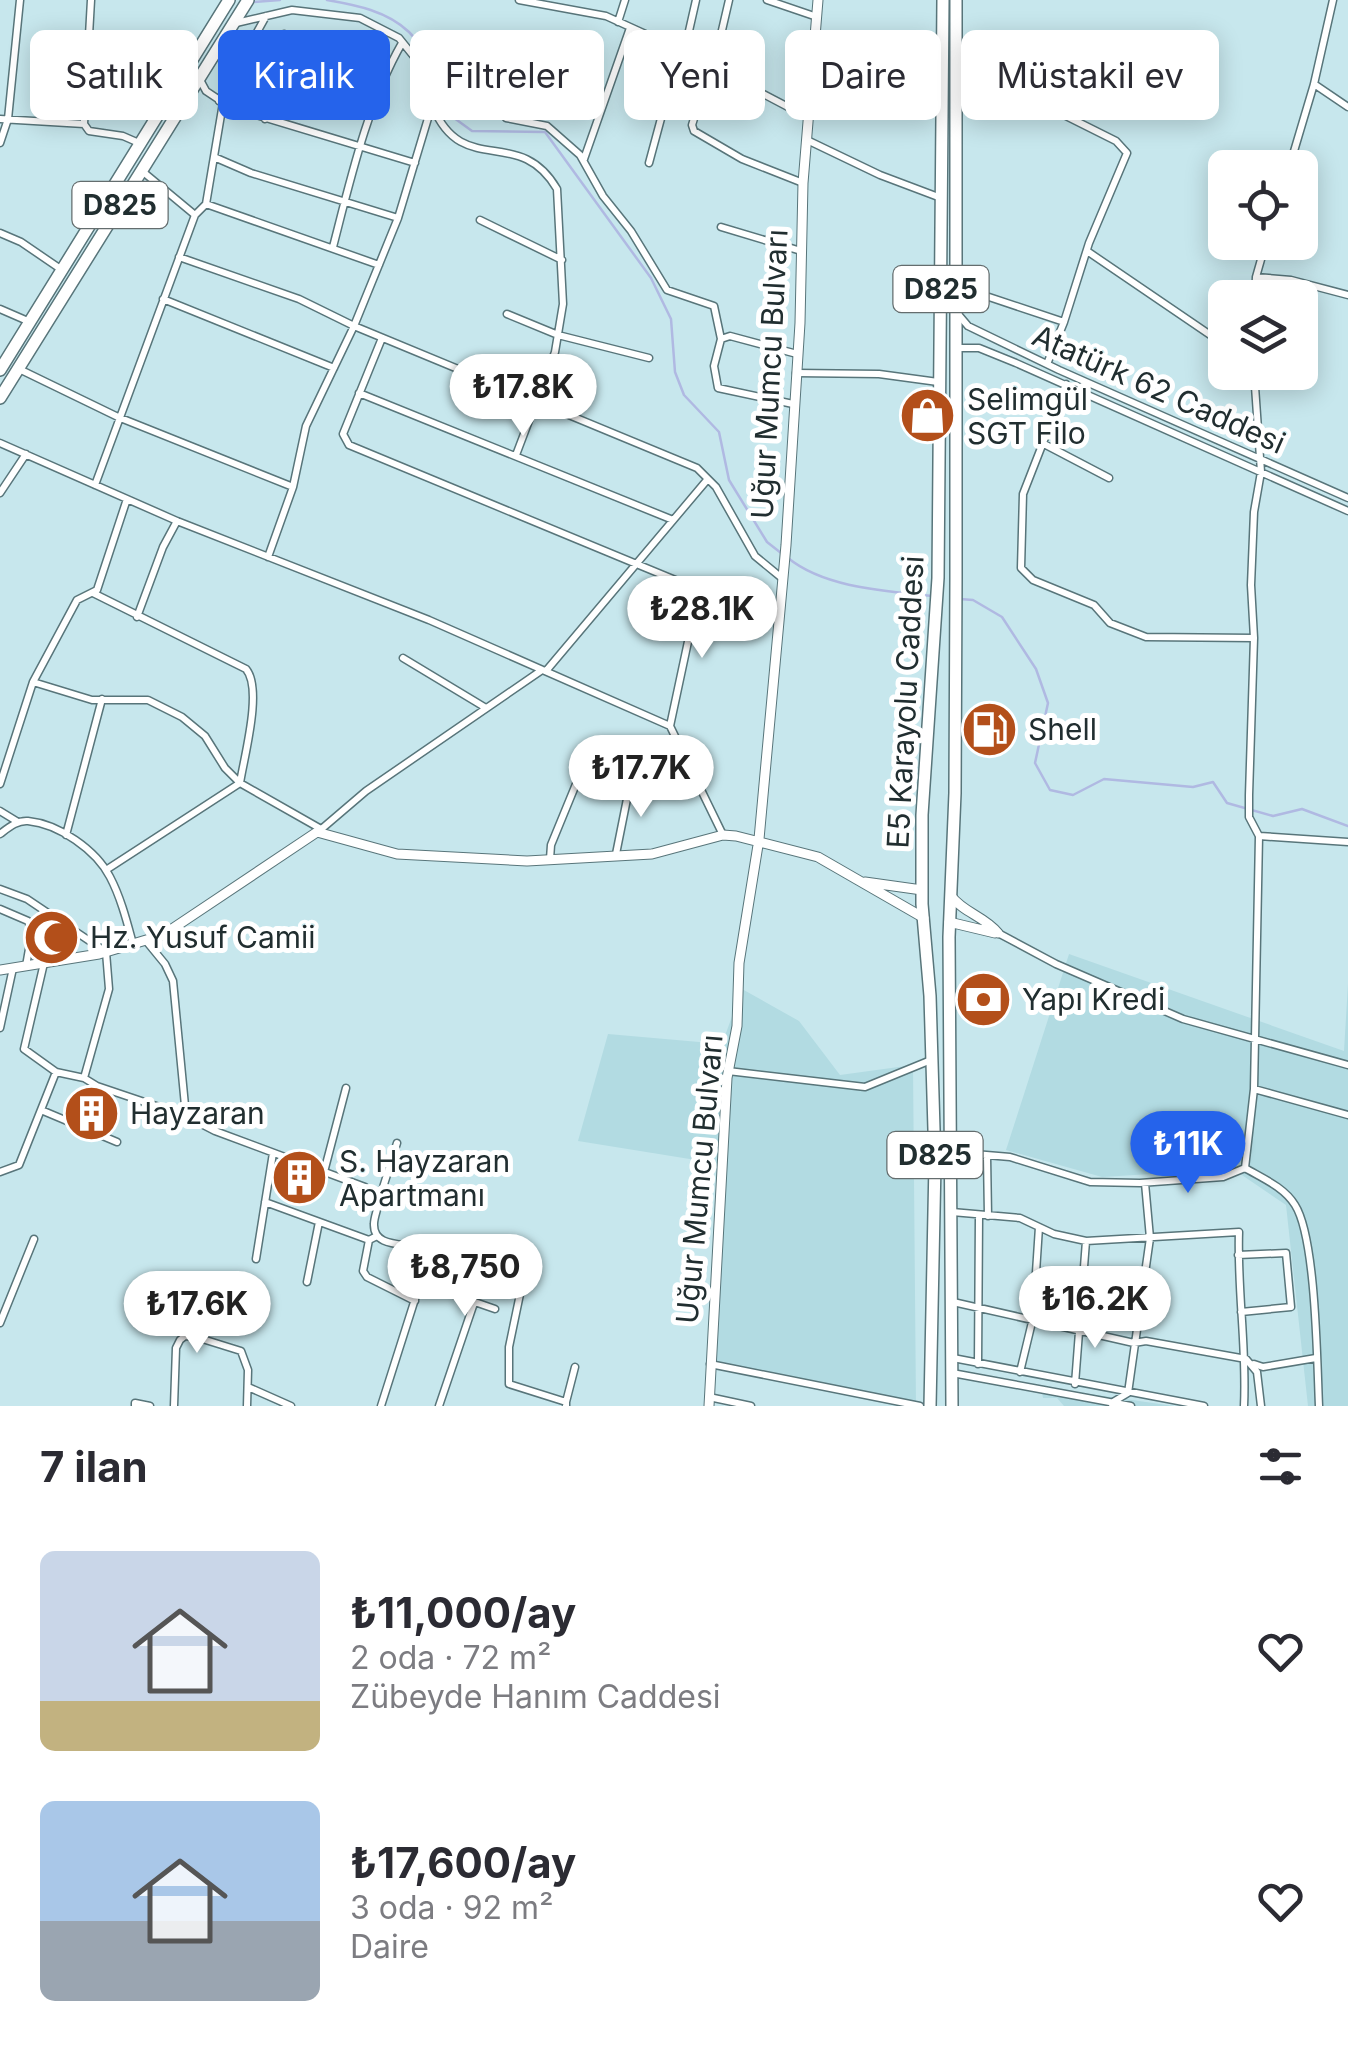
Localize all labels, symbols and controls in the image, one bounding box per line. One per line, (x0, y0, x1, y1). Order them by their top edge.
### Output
chip: Satılık (30, 30, 198, 120)
chip: Kiralık (218, 30, 390, 120)
chip: Filtreler (410, 30, 604, 120)
chip: Yeni (624, 30, 765, 120)
chip: Daire (785, 30, 941, 120)
chip: Müstakil ev (961, 30, 1219, 120)
map controls (1208, 150, 1318, 390)
button: locate (1208, 150, 1318, 260)
road number: D825 (72, 182, 168, 228)
street label: Uğur Mumcu Bulvarı (743, 228, 795, 520)
road number: D825 (894, 266, 988, 312)
button: layers (1208, 280, 1318, 390)
street label: Atatürk 62 Caddesi (1027, 317, 1291, 461)
pin: ₺17.8K (442, 354, 604, 439)
text: ₺17.8K (472, 367, 574, 406)
place label: Selimgül SGT Filo (967, 381, 1088, 451)
shop icon: Selimgül SGT Filo (898, 386, 958, 446)
street label: E5 Karayolu Caddesi (879, 555, 931, 849)
pin: ₺28.1K (621, 576, 783, 661)
text: ₺28.1K (649, 589, 755, 628)
fuel station icon: Shell (959, 699, 1019, 759)
place label: Shell (1028, 711, 1097, 747)
pin: ₺17.7K (560, 735, 722, 820)
text: ₺17.7K (591, 748, 691, 787)
mosque icon: Hz. Yusuf Camii (21, 907, 81, 967)
place label: Hz. Yusuf Camii (90, 919, 316, 955)
bank icon: Yapı Kredi (953, 969, 1013, 1029)
place label: Yapı Kredi (1022, 981, 1165, 1017)
street label: Uğur Mumcu Bulvarı (668, 1033, 730, 1325)
building icon: Hayzaran (61, 1083, 121, 1143)
place label: Hayzaran (130, 1095, 265, 1131)
pin: ₺11K (1129, 1111, 1247, 1196)
text: ₺11K (1152, 1124, 1224, 1163)
road number: D825 (888, 1132, 982, 1178)
place label: S. Hayzaran Apartmanı (339, 1143, 510, 1213)
building icon: S. Hayzaran Apartmanı (270, 1148, 330, 1208)
pin: ₺8,750 (384, 1234, 546, 1319)
text: ₺8,750 (410, 1247, 520, 1286)
pin: ₺16.2K (1014, 1266, 1176, 1351)
pin: ₺17.6K (116, 1271, 278, 1356)
text: ₺16.2K (1041, 1279, 1149, 1318)
text: ₺17.6K (146, 1284, 248, 1323)
icon: filters (1253, 1439, 1308, 1494)
text: 7 ilan (40, 1441, 148, 1492)
text: ₺11,000/ay (350, 1587, 576, 1638)
icon: home (120, 1591, 240, 1711)
icon: heart (1253, 1624, 1308, 1679)
text: 2 oda · 72 m² (350, 1638, 551, 1677)
text: Zübeyde Hanım Caddesi (350, 1677, 721, 1716)
text: ₺17,600/ay (350, 1837, 576, 1888)
icon: home (120, 1841, 240, 1961)
icon: heart (1253, 1874, 1308, 1929)
text: 3 oda · 92 m² (350, 1888, 553, 1927)
text: Daire (350, 1927, 429, 1966)

